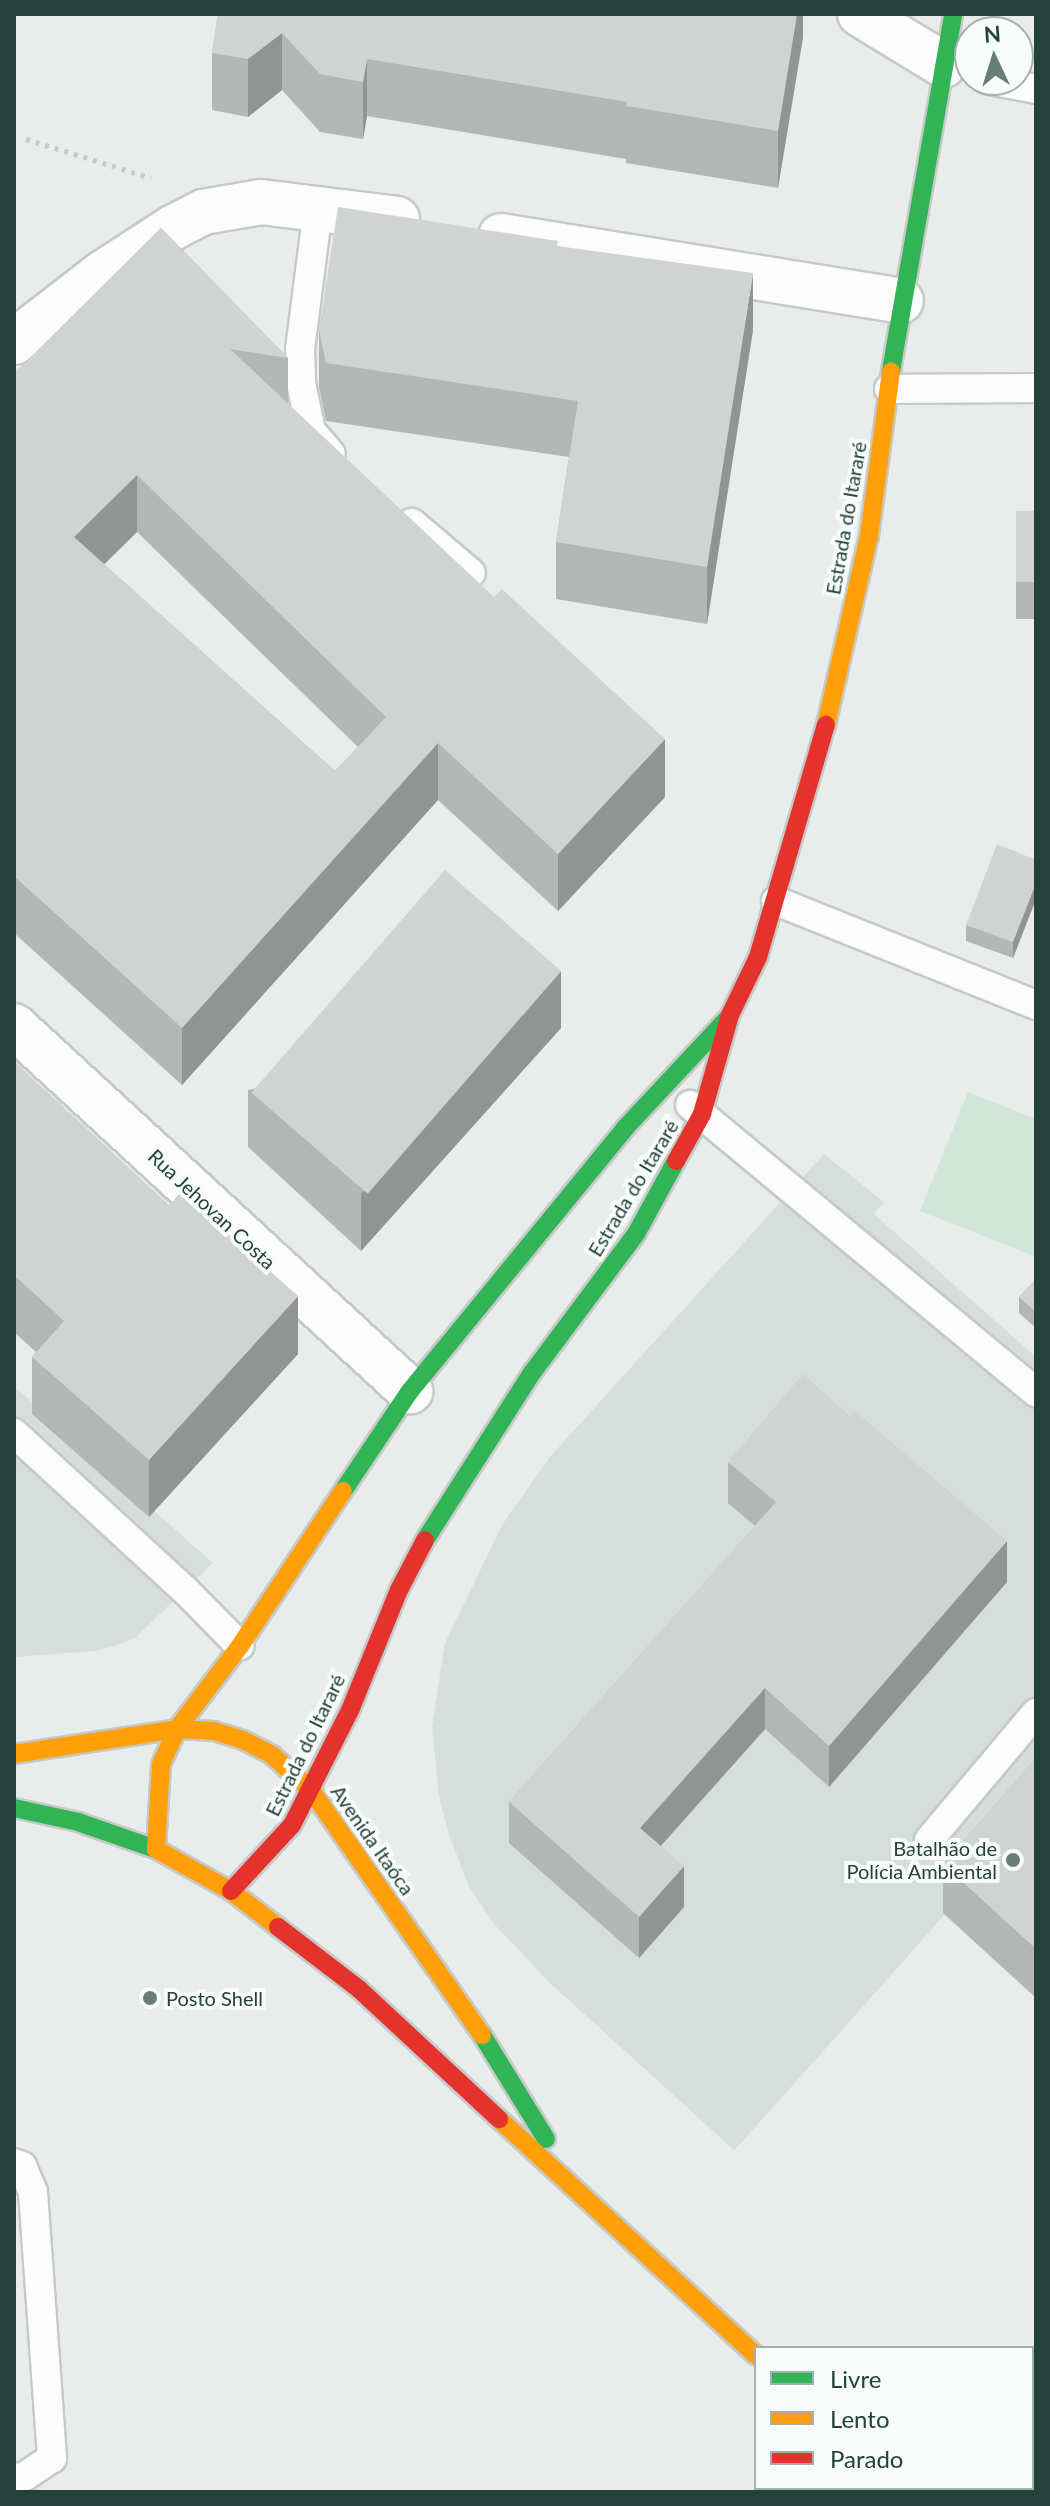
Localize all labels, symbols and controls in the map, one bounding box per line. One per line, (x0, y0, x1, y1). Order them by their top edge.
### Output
north arrow (954, 16, 1034, 96)
text: N (983, 19, 1002, 48)
street label: Estrada do Itararé (821, 440, 871, 596)
street label: Estrada do Itararé (583, 1115, 683, 1261)
street label: Rua Jehovan Costa (143, 1144, 281, 1274)
street label: Estrada do Itararé (260, 1670, 350, 1820)
street label: Avenida Itaóca (326, 1780, 420, 1900)
place label: Batalhão de Polícia Ambiental (846, 1836, 997, 1883)
marker: Batalhão de Polícia Ambiental (1004, 1851, 1022, 1869)
place label: Posto Shell (166, 1986, 263, 2010)
marker: Posto Shell (141, 1989, 159, 2007)
legend (754, 2346, 1034, 2490)
text: Livre (830, 2364, 881, 2393)
text: Lento (830, 2404, 890, 2433)
text: Parado (830, 2444, 903, 2473)

